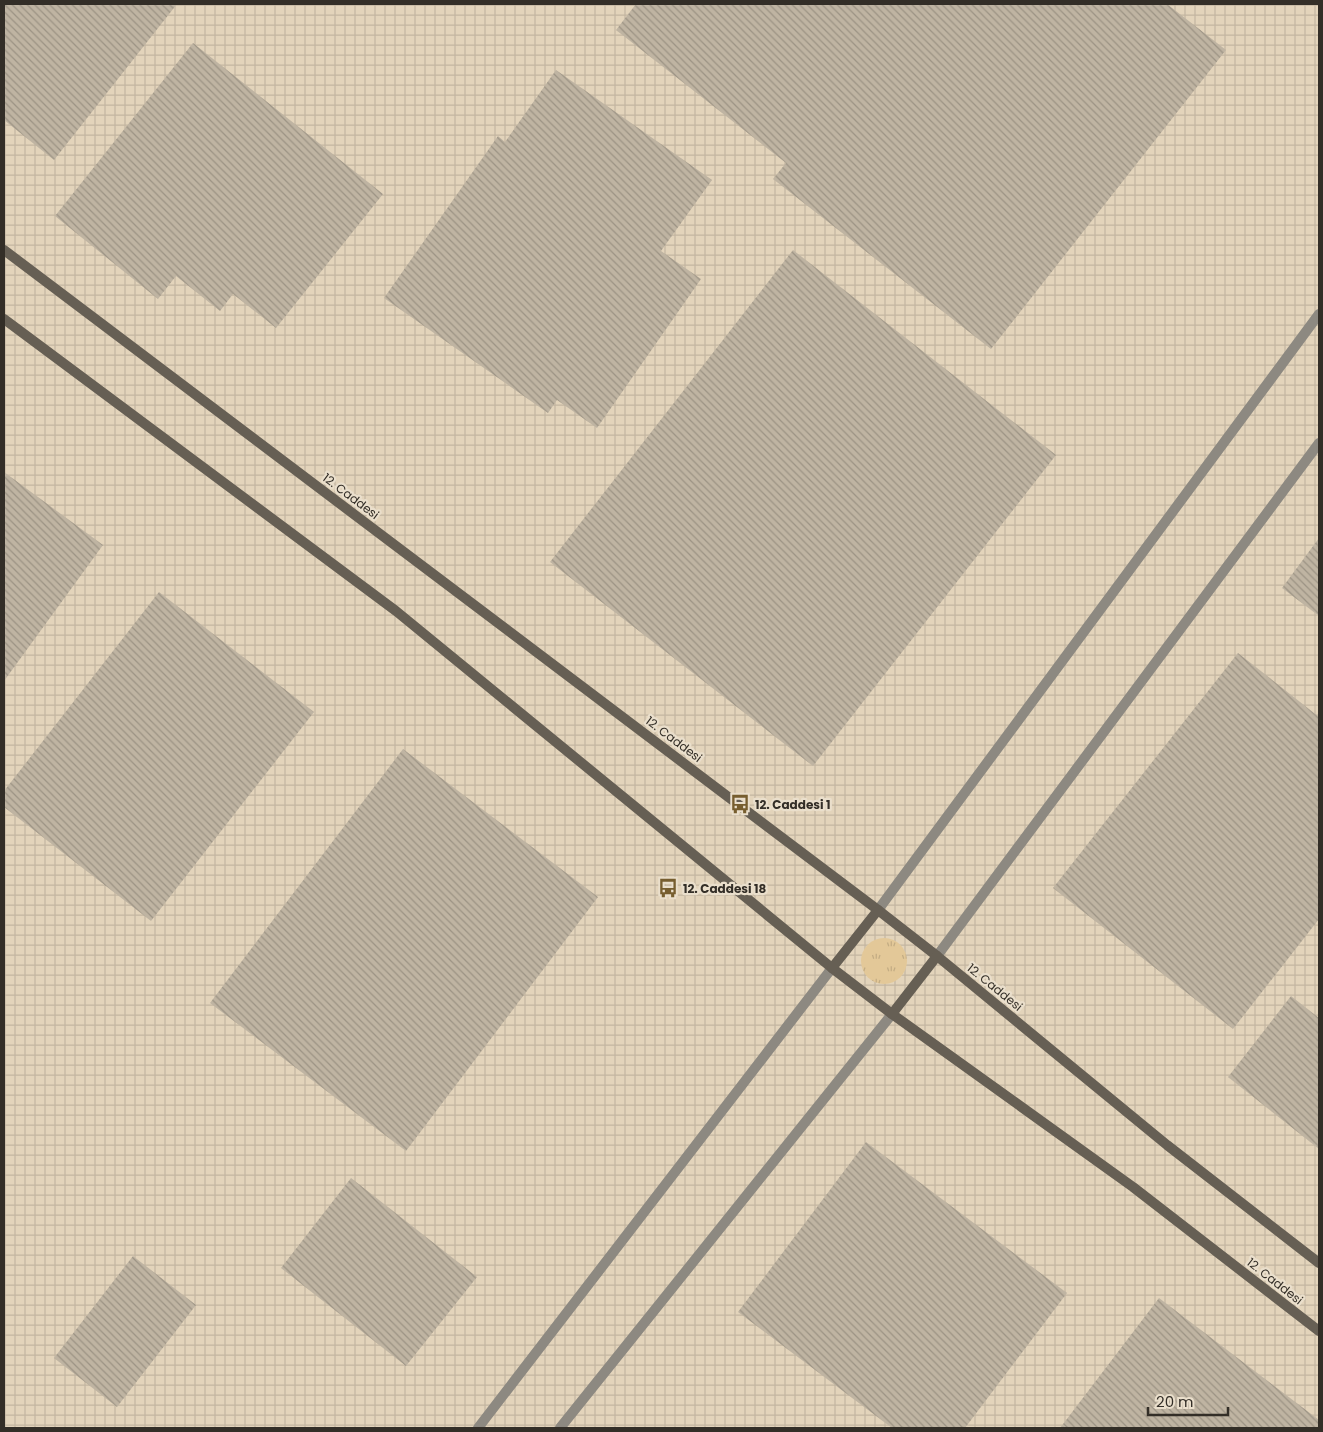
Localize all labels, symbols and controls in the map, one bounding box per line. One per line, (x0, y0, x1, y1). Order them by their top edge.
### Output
street label: 12. Caddesi (319, 469, 383, 523)
street label: 12. Caddesi (642, 712, 706, 766)
bus stop icon: 12. Caddesi 1 (729, 793, 751, 815)
place label: 12. Caddesi 1 (755, 796, 831, 813)
bus stop icon: 12. Caddesi 18 (657, 877, 679, 899)
place label: 12. Caddesi 18 (683, 880, 767, 897)
street label: 12. Caddesi (964, 959, 1026, 1015)
street label: 12. Caddesi (1243, 1254, 1307, 1308)
scale bar (1148, 1384, 1228, 1416)
text: 20 m (1156, 1391, 1194, 1412)

